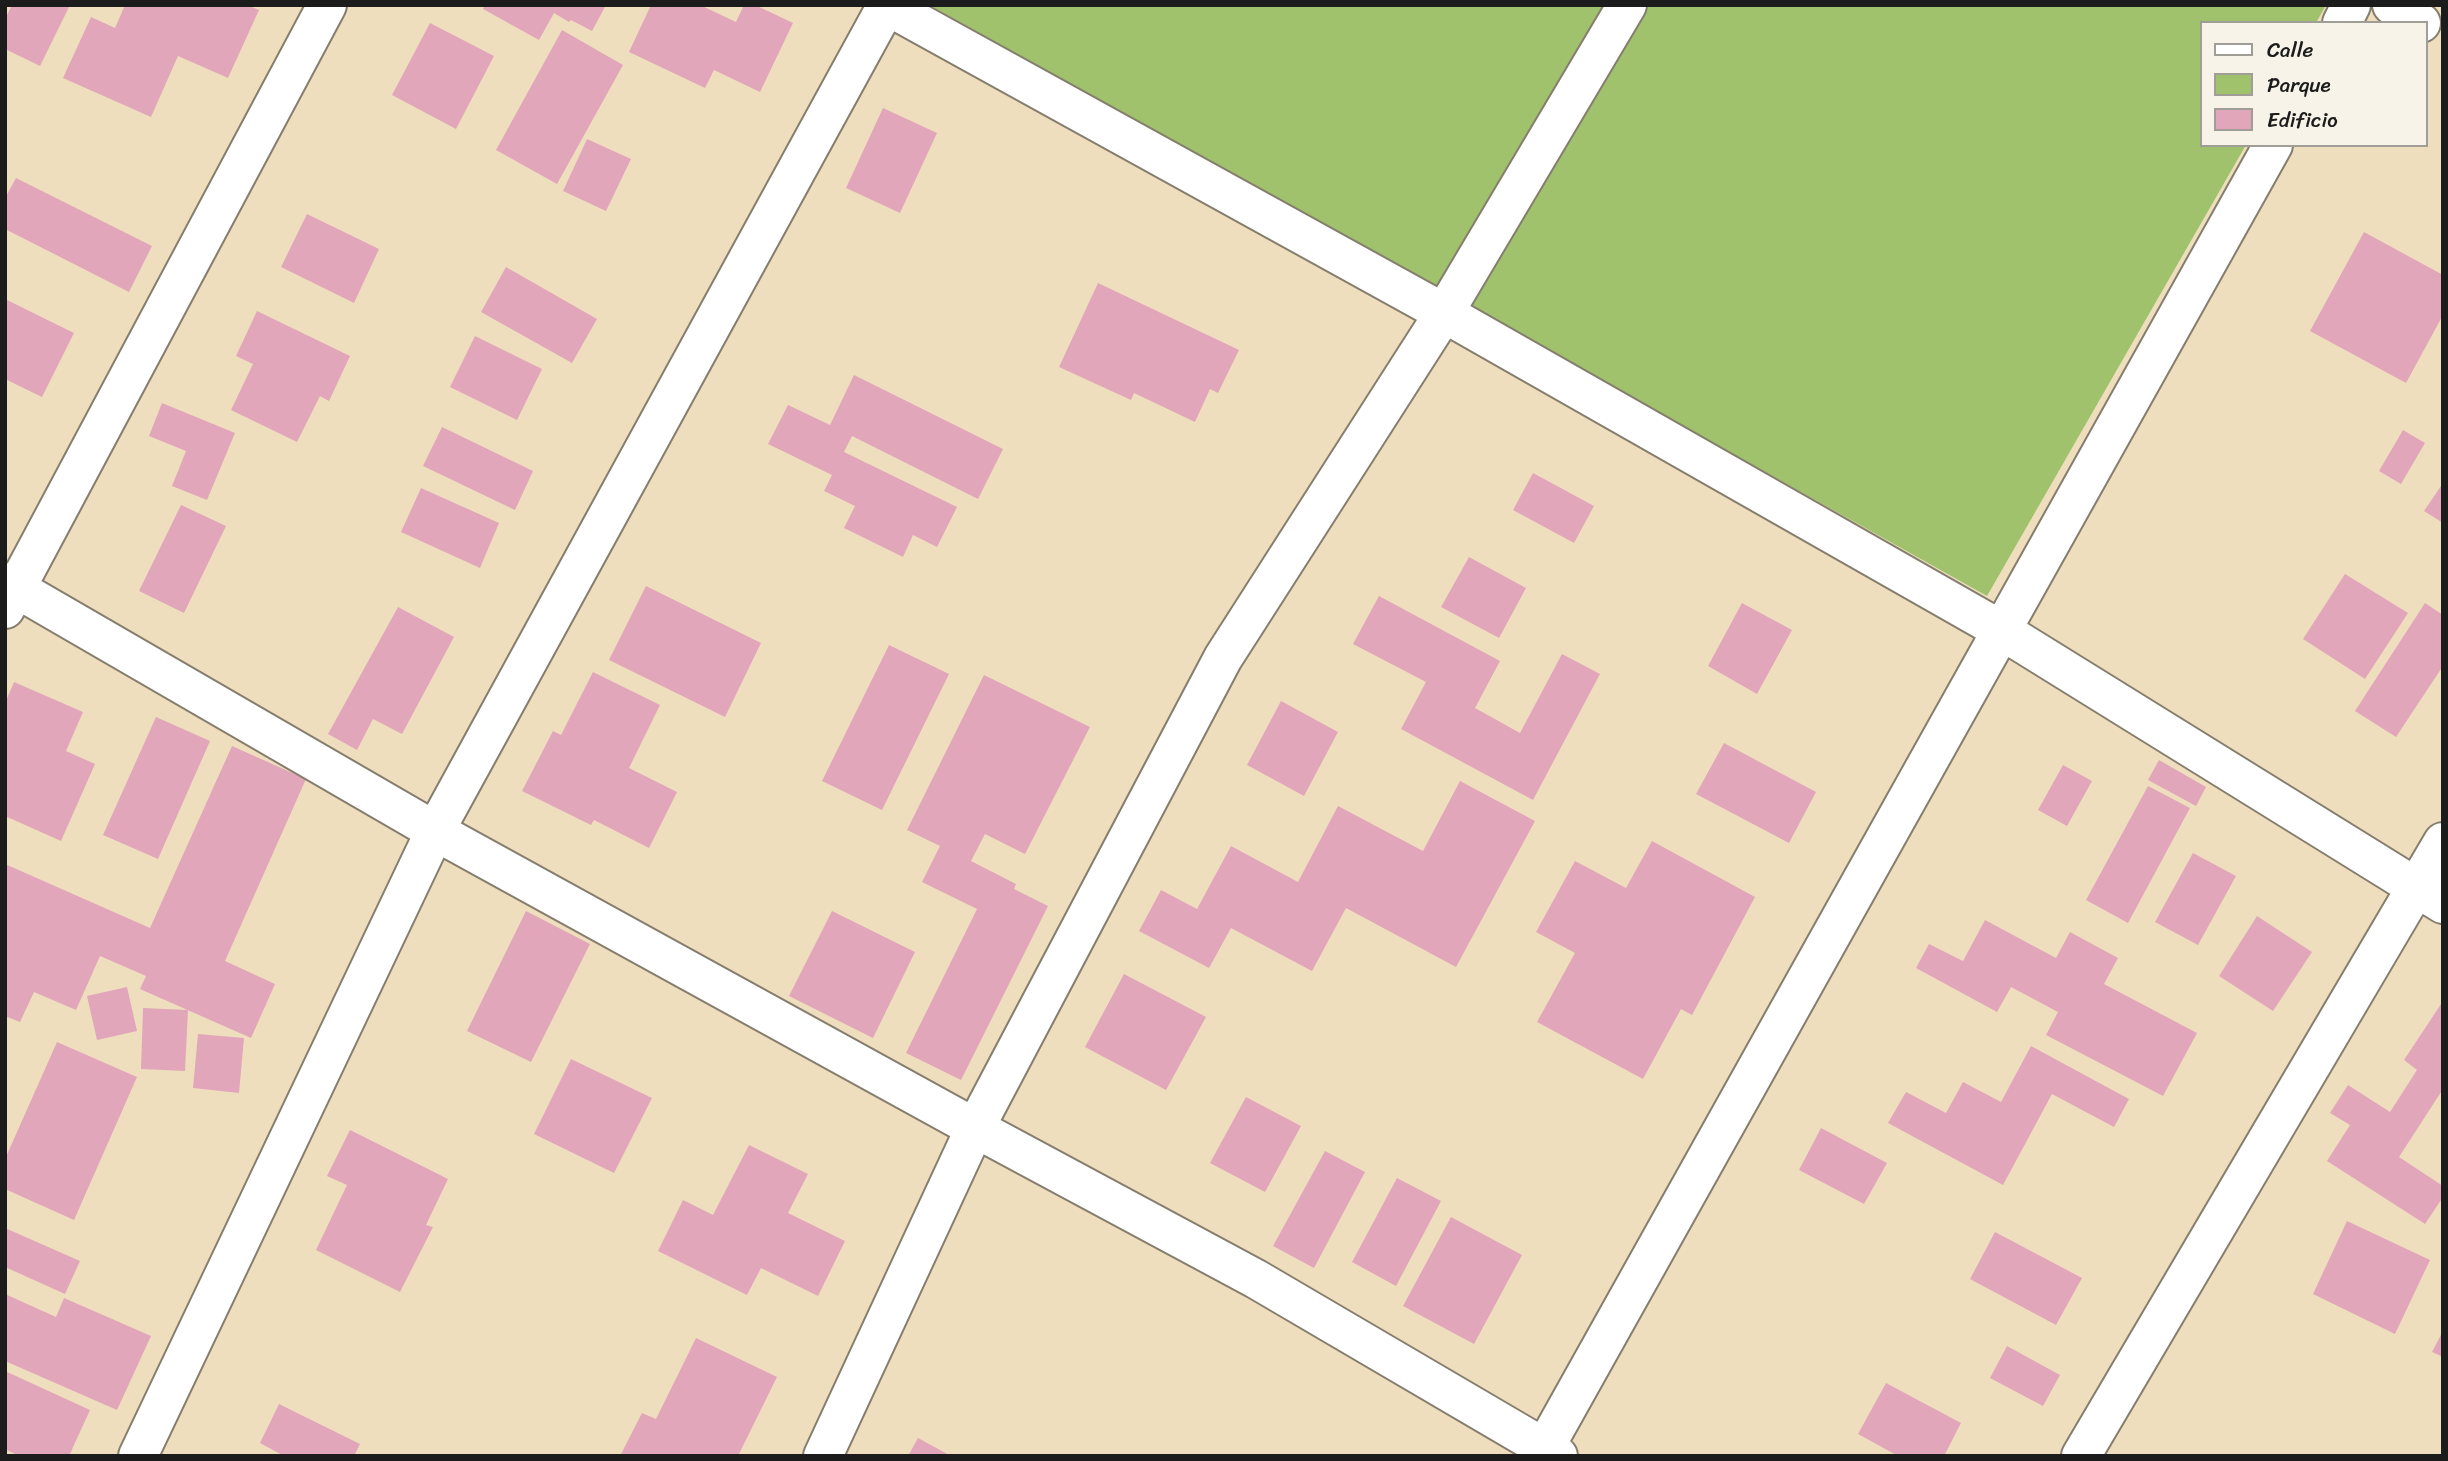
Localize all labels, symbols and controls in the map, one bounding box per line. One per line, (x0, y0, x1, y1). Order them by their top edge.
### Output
legend (2200, 21, 2427, 147)
text: Calle (2267, 31, 2313, 69)
text: Parque (2267, 66, 2331, 104)
text: Edificio (2267, 101, 2338, 139)

